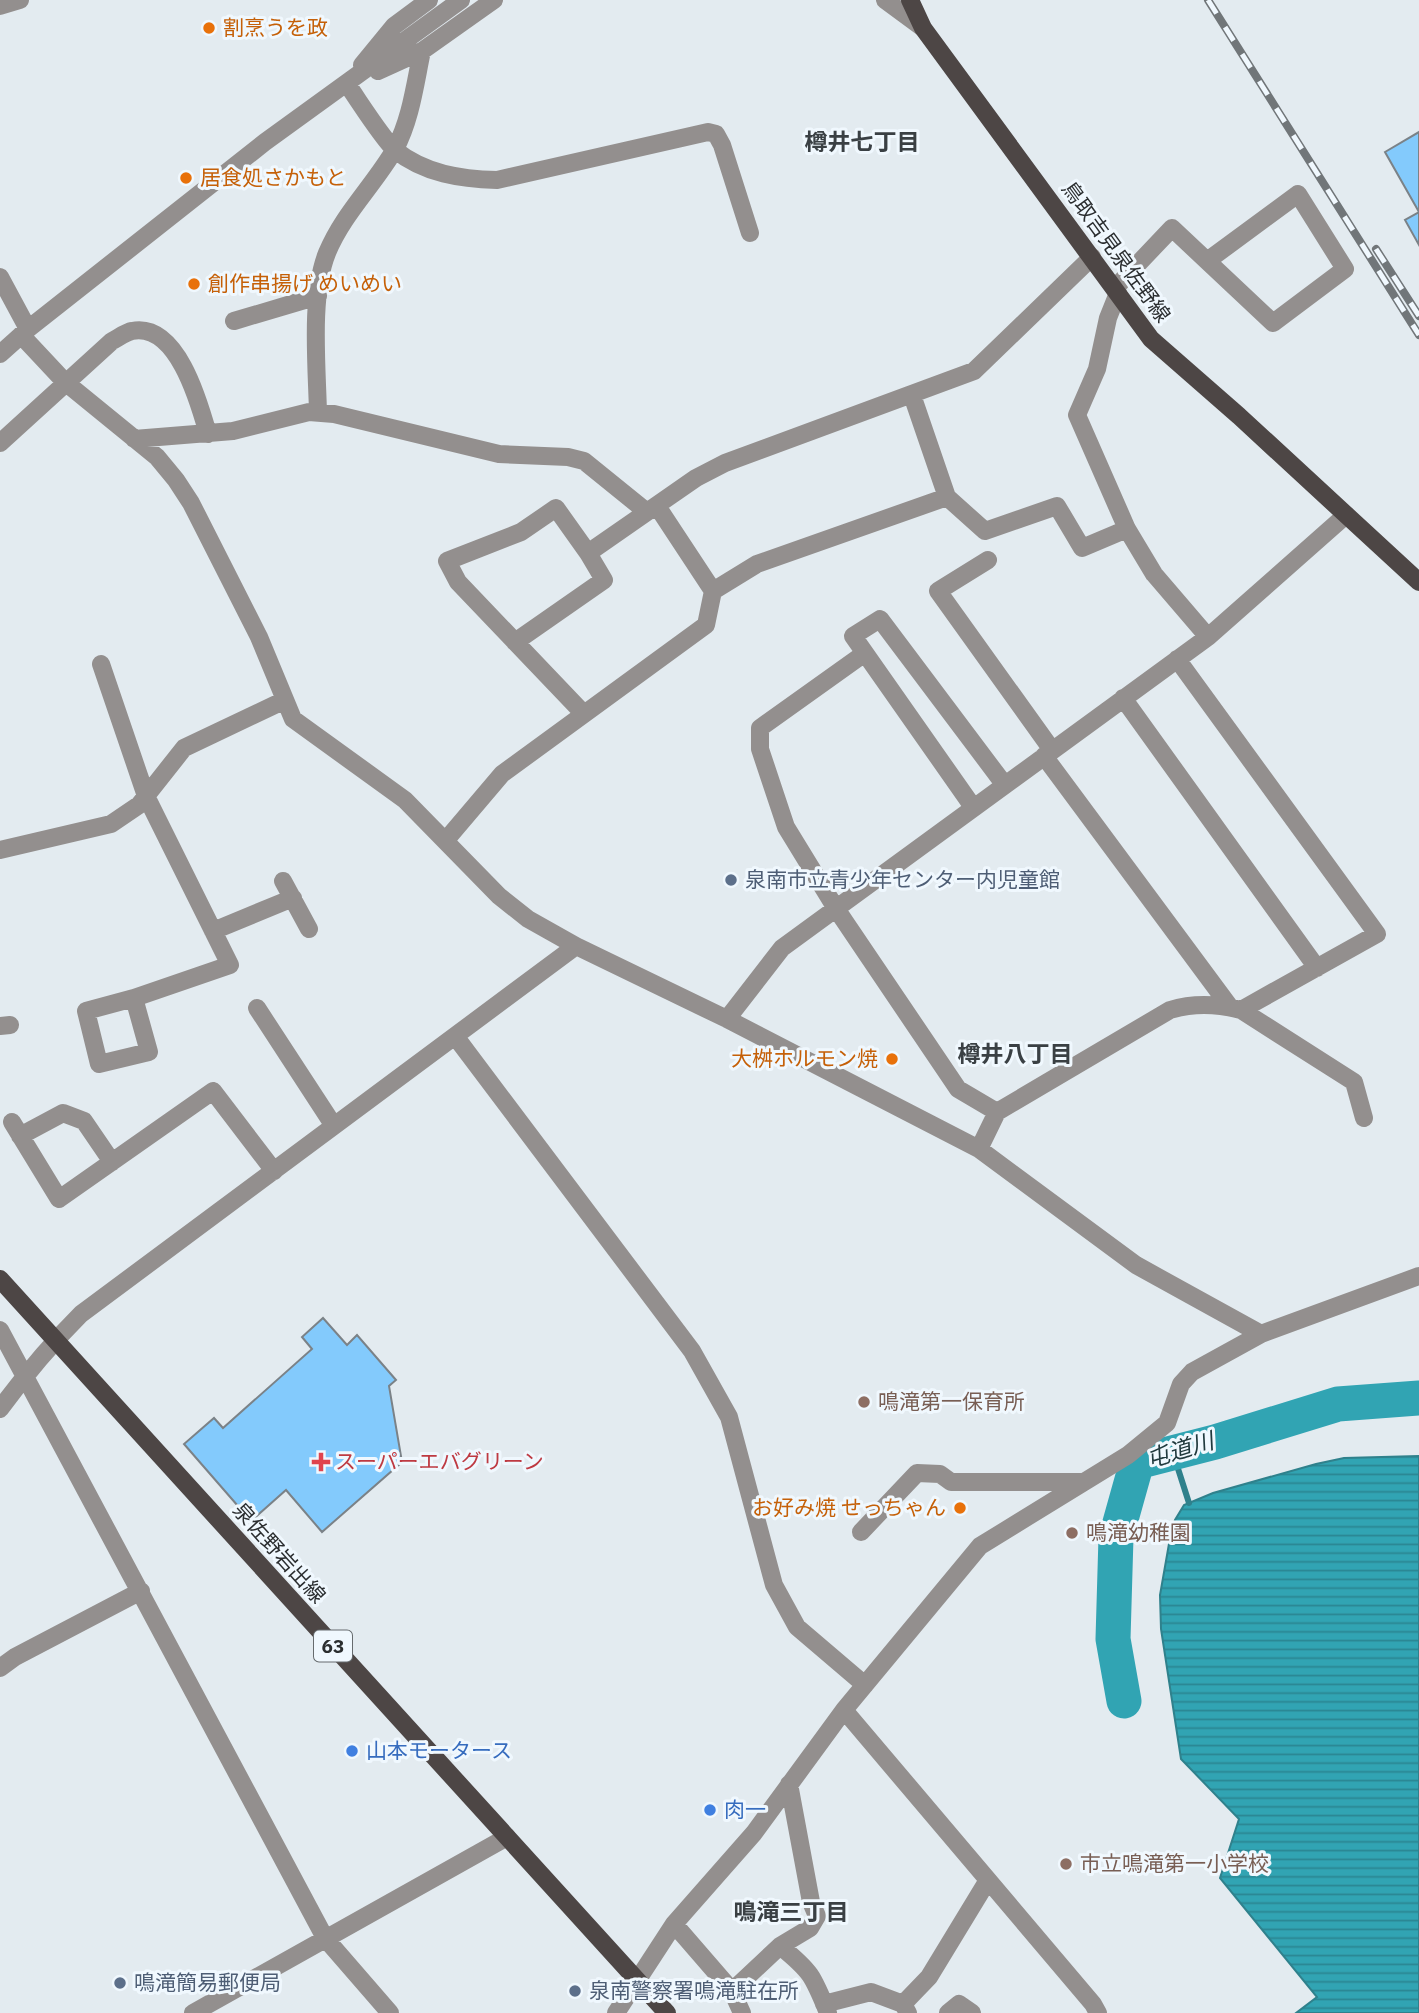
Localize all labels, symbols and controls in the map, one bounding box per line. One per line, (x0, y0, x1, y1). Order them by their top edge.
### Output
place label: 割烹うを政 (223, 13, 328, 41)
marker: 割烹うを政 (201, 20, 217, 36)
district label: 樽井七丁目 (805, 126, 920, 156)
place label: 居食処さかもと (200, 163, 347, 191)
marker: 居食処さかもと (178, 170, 194, 186)
street label: 鳥取吉見泉佐野線 (1056, 175, 1178, 328)
place label: 創作串揚げ めいめい (208, 269, 402, 297)
marker: 創作串揚げ めいめい (186, 276, 202, 292)
place label: 泉南市立青少年センター内児童館 (745, 865, 1060, 893)
marker: 泉南市立青少年センター内児童館 (723, 872, 739, 888)
district label: 樽井八丁目 (958, 1038, 1073, 1068)
place label: 大桝ホルモン焼 (731, 1044, 878, 1072)
marker: 大桝ホルモン焼 (884, 1051, 900, 1067)
place label: 鳴滝第一保育所 (878, 1387, 1025, 1415)
marker: 鳴滝第一保育所 (856, 1394, 872, 1410)
water label: 屯道川 (1142, 1424, 1220, 1473)
place label: スーパーエバグリーン (335, 1447, 544, 1475)
marker: スーパーエバグリーン (313, 1454, 329, 1470)
place label: お好み焼 せっちゃん (752, 1493, 946, 1521)
street label: 泉佐野岩出線 (227, 1496, 332, 1609)
marker: お好み焼 せっちゃん (952, 1500, 968, 1516)
place label: 鳴滝幼稚園 (1086, 1518, 1191, 1546)
marker: 鳴滝幼稚園 (1064, 1525, 1080, 1541)
road number: 63 (314, 1630, 352, 1662)
place label: 山本モータース (366, 1736, 512, 1764)
marker: 山本モータース (344, 1743, 360, 1759)
place label: 肉一 (724, 1795, 766, 1823)
marker: 肉一 (702, 1802, 718, 1818)
place label: 市立鳴滝第一小学校 (1080, 1849, 1269, 1877)
marker: 市立鳴滝第一小学校 (1058, 1856, 1074, 1872)
district label: 鳴滝三丁目 (734, 1896, 849, 1926)
place label: 鳴滝簡易郵便局 (134, 1968, 281, 1996)
marker: 鳴滝簡易郵便局 (112, 1975, 128, 1991)
place label: 泉南警察署鳴滝駐在所 (589, 1976, 799, 2004)
marker: 泉南警察署鳴滝駐在所 (567, 1983, 583, 1999)

